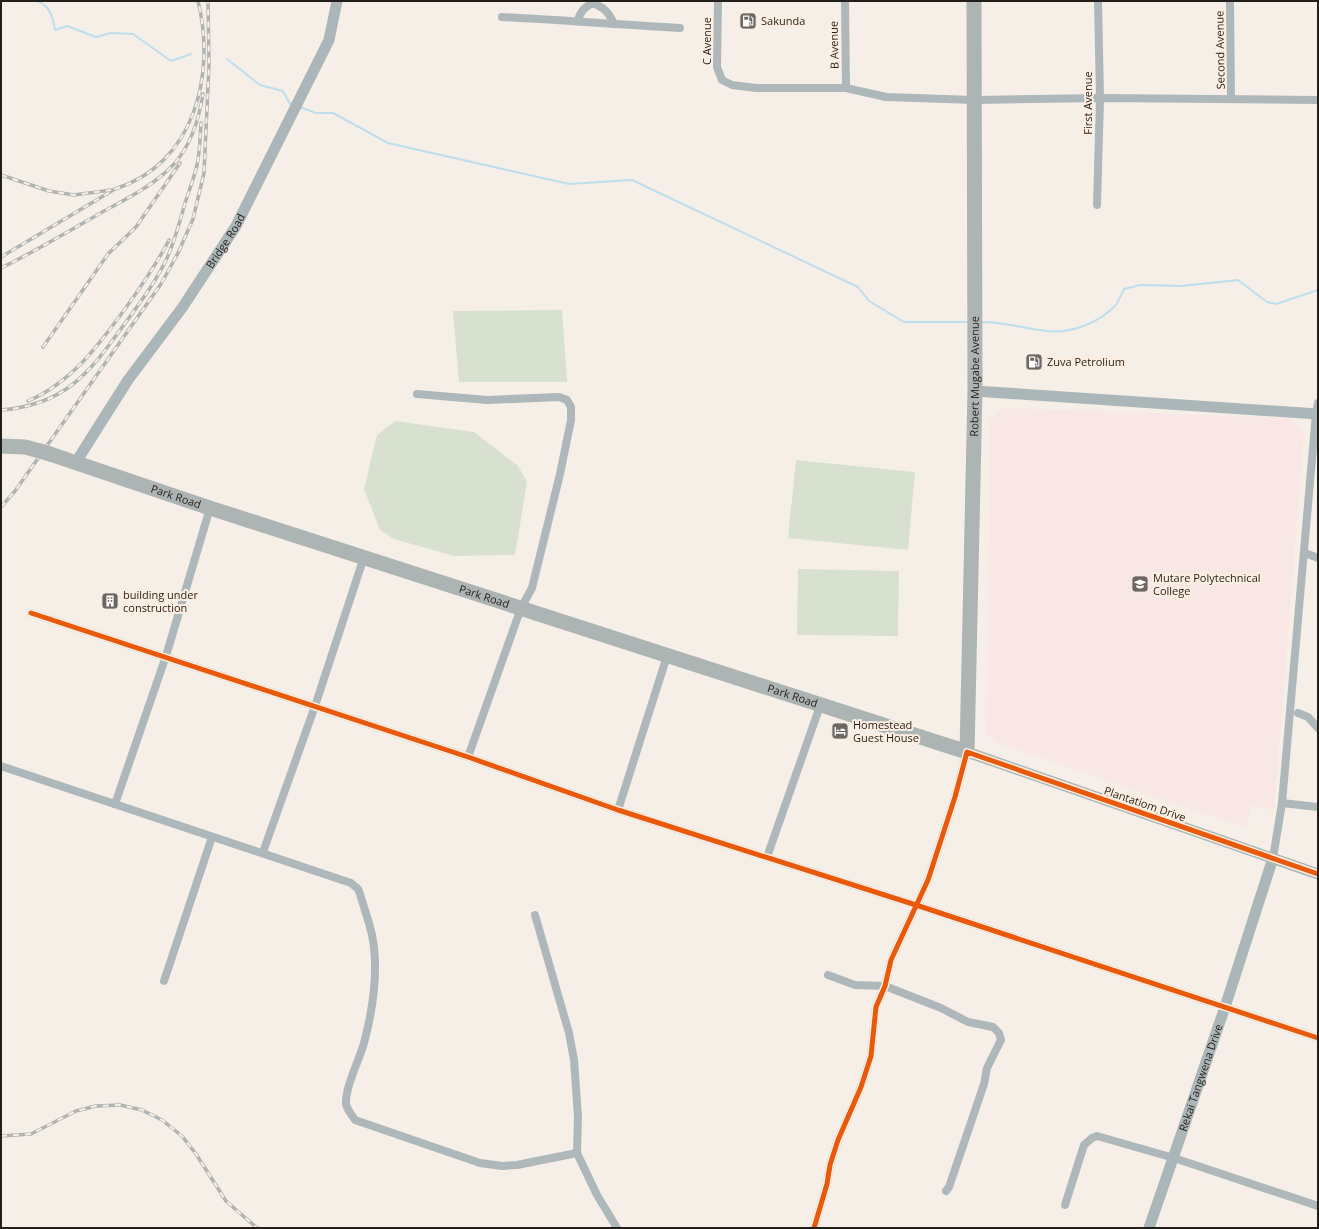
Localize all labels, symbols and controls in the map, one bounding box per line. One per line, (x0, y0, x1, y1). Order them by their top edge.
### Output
fuel station icon: Sakunda (738, 11, 758, 31)
street label: Second Avenue (1211, 11, 1228, 90)
place label: Sakunda (761, 13, 805, 28)
street label: C Avenue (699, 17, 714, 65)
street label: B Avenue (826, 21, 841, 69)
street label: First Avenue (1080, 71, 1095, 135)
street label: Bridge Road (202, 211, 248, 271)
street label: Robert Mugabe Avenue (966, 316, 982, 437)
fuel station icon: Zuva Petrolium (1024, 352, 1044, 372)
place label: Zuva Petrolium (1047, 354, 1125, 369)
street label: Park Road (149, 481, 203, 512)
place label: Mutare Polytechnical College (1153, 570, 1261, 598)
school or university icon: Mutare Polytechnical College (1130, 574, 1150, 594)
street label: Park Road (457, 581, 512, 611)
place label: building under construction (123, 587, 199, 615)
building icon: building under construction (100, 591, 120, 611)
street label: Park Road (766, 680, 820, 710)
place label: Homestead Guest House (853, 717, 919, 745)
hotel icon: Homestead Guest House (830, 721, 850, 741)
street label: Plantatiom Drive (1102, 783, 1188, 825)
street label: Rekai Tangwena Drive (1175, 1022, 1226, 1133)

